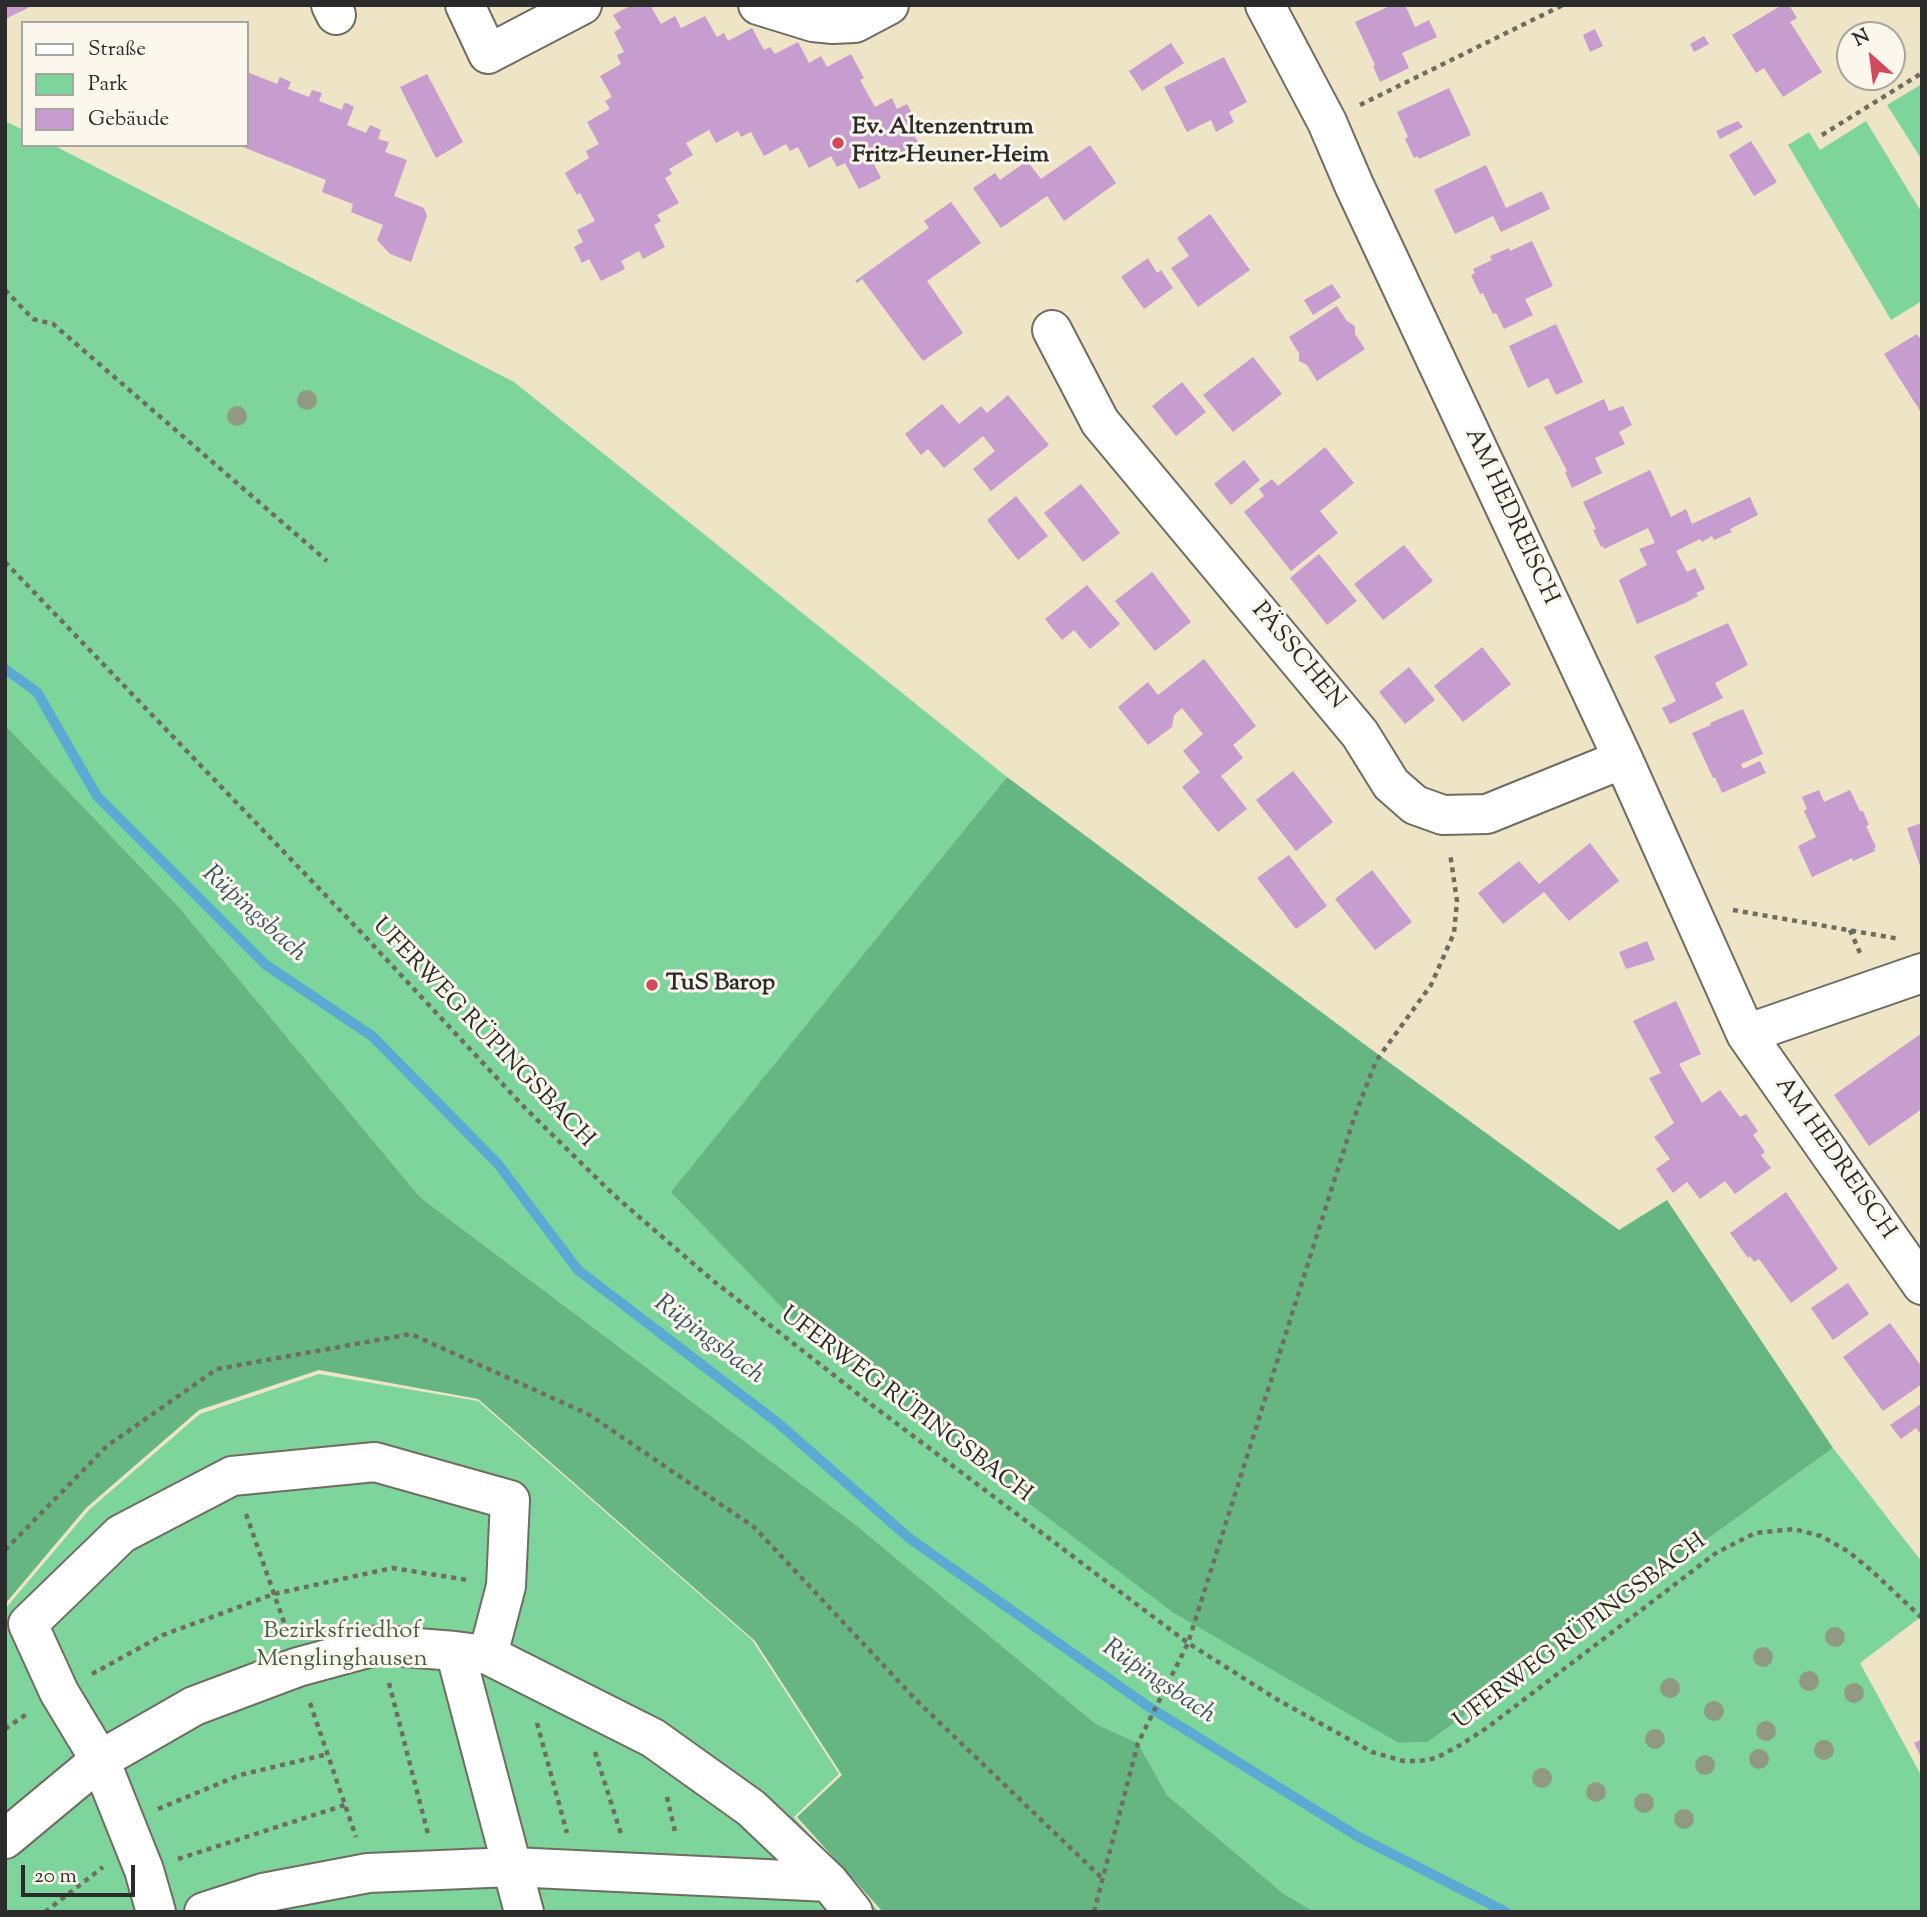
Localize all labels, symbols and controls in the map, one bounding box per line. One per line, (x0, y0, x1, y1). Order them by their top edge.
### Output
legend (21, 21, 248, 147)
north arrow (1836, 21, 1906, 91)
text: N (1849, 23, 1875, 54)
text: Straße (88, 35, 146, 65)
text: Park (88, 70, 128, 100)
text: Gebäude (88, 105, 169, 135)
place label: Ev. Altenzentrum Fritz-Heuner-Heim (852, 115, 1049, 171)
marker: Ev. Altenzentrum Fritz-Heuner-Heim (830, 135, 846, 151)
street label: AM HEDREISCH (1457, 424, 1563, 610)
street label: PÄSSCHEN (1244, 598, 1350, 716)
water label: Rüpingsbach (194, 860, 312, 970)
street label: UFERWEG RÜPINGSBACH (364, 913, 600, 1155)
place label: TuS Barop (666, 971, 775, 999)
marker: TuS Barop (644, 977, 660, 993)
street label: AM HEDREISCH (1767, 1072, 1901, 1246)
water label: Rüpingsbach (647, 1289, 769, 1393)
street label: UFERWEG RÜPINGSBACH (773, 1302, 1037, 1510)
street label: UFERWEG RÜPINGSBACH (1449, 1529, 1713, 1737)
park label: Bezirksfriedhof Menglinghausen (256, 1619, 428, 1675)
water label: Rüpingsbach (1095, 1634, 1221, 1732)
scale bar (24, 1850, 138, 1894)
text: 20 m (34, 1862, 77, 1892)

